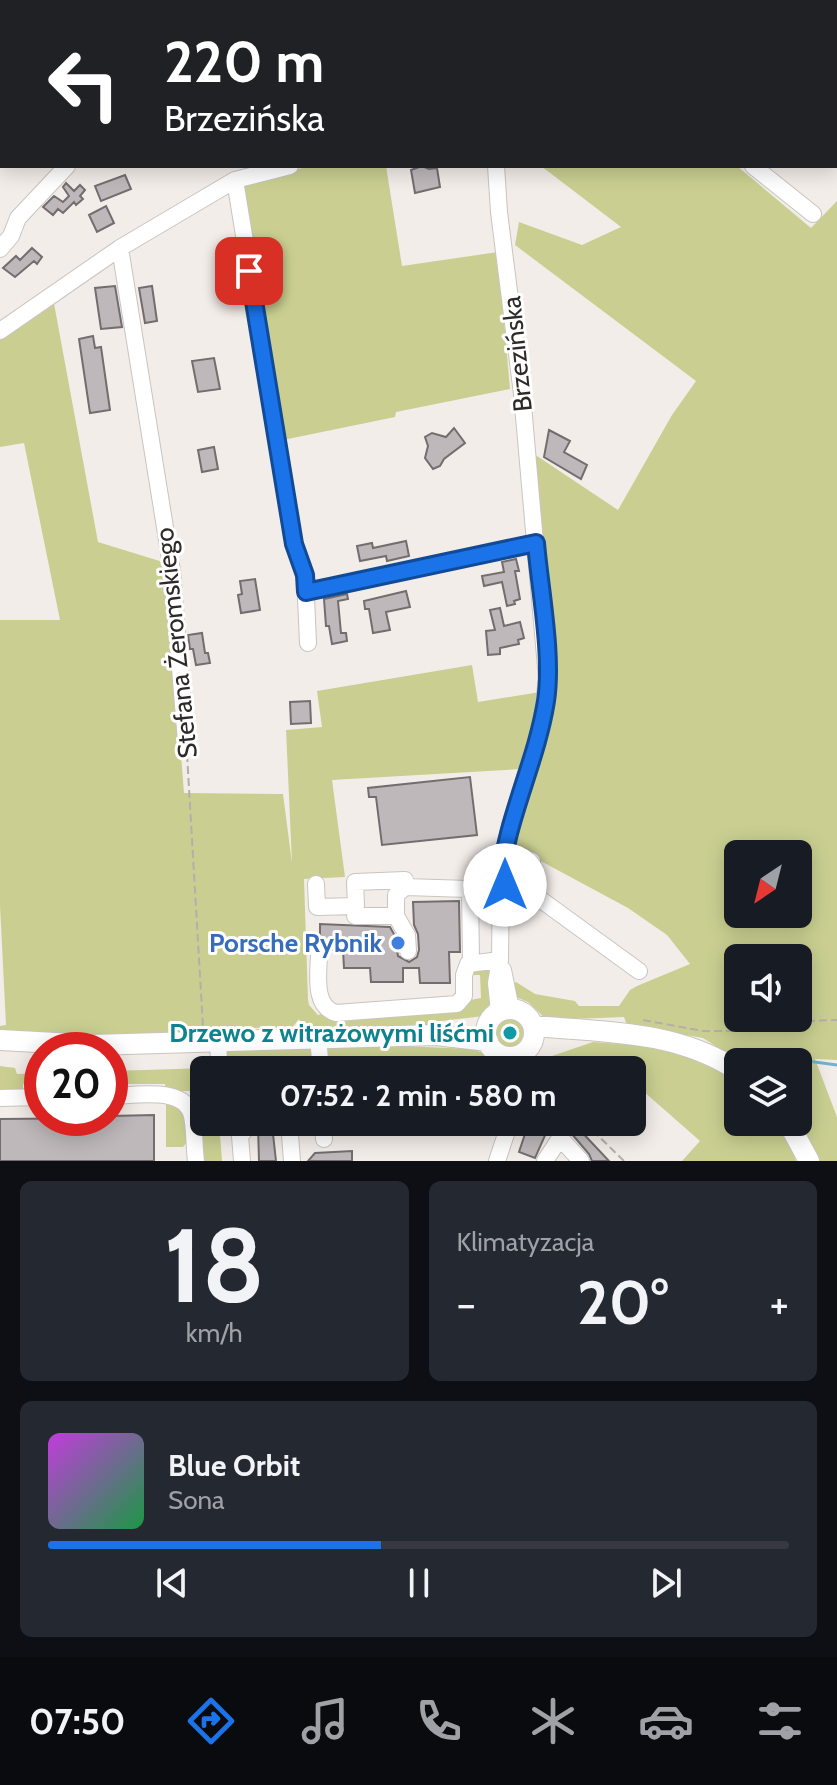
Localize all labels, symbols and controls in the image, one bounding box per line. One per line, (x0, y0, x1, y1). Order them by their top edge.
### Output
text: 220 m (164, 28, 324, 96)
icon: left (32, 32, 136, 136)
text: Brzezińska (164, 96, 325, 140)
pin (215, 237, 283, 305)
icon: arrive (227, 249, 271, 293)
street label: Brzezińska (495, 294, 539, 413)
street label: Stefana Żeromskiego (148, 526, 204, 760)
north arrow (724, 840, 812, 928)
map controls (724, 840, 812, 1136)
position arrow (463, 843, 547, 927)
place label: Porsche Rybnik (209, 927, 382, 959)
marker: Porsche Rybnik (389, 934, 407, 952)
button: sound (724, 944, 812, 1032)
place label: Drzewo z witrażowymi liśćmi (169, 1017, 494, 1049)
marker: Drzewo z witrażowymi liśćmi (501, 1024, 519, 1042)
speed limit sign: 20 (24, 1032, 128, 1136)
button: layers (724, 1048, 812, 1136)
text: 07:52 · 2 min · 580 m (280, 1077, 556, 1114)
text: 18 (164, 1202, 265, 1328)
text: Klimatyzacja (457, 1226, 594, 1258)
text: 20° (577, 1266, 668, 1339)
text: − (457, 1277, 476, 1330)
text: + (770, 1277, 789, 1330)
text: km/h (186, 1317, 243, 1349)
text: Blue Orbit (168, 1447, 300, 1484)
text: Sona (168, 1484, 225, 1516)
icon: previous (150, 1561, 194, 1605)
icon: pause (397, 1561, 441, 1605)
icon: next (644, 1561, 688, 1605)
icon: directions (183, 1693, 239, 1749)
icon: music (297, 1693, 353, 1749)
icon: phone (411, 1693, 467, 1749)
icon: climate (525, 1693, 581, 1749)
icon: car (638, 1693, 694, 1749)
icon: filters (752, 1693, 808, 1749)
text: 07:50 (29, 1699, 125, 1743)

